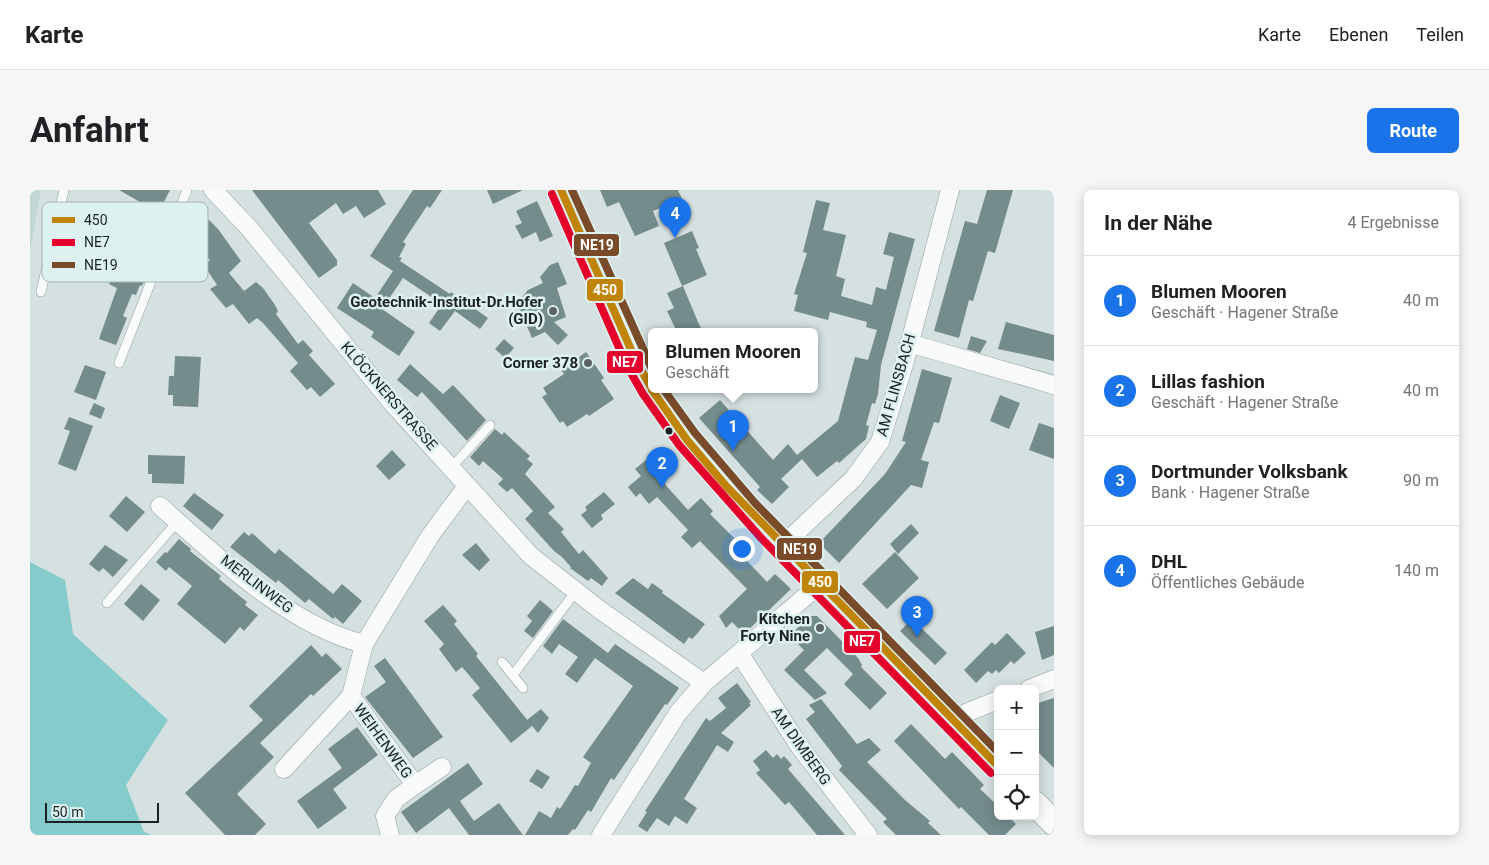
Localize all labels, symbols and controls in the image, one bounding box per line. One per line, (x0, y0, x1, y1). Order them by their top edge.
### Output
text: Karte (25, 21, 84, 49)
text: Karte (1258, 24, 1301, 45)
text: Ebenen (1329, 24, 1388, 45)
text: Teilen (1416, 24, 1464, 45)
button: Route (1367, 108, 1459, 153)
text: Anfahrt (30, 110, 149, 151)
pin: 4 (659, 197, 691, 238)
legend (42, 202, 208, 282)
text: In der Nähe (1104, 211, 1212, 235)
text: 450 (84, 212, 108, 228)
text: 4 Ergebnisse (1347, 213, 1439, 232)
line badge: NE19 (573, 233, 620, 257)
text: NE7 (84, 234, 110, 250)
text: NE19 (580, 237, 614, 253)
text: NE19 (84, 257, 118, 273)
line badge: 450 (586, 278, 624, 302)
text: Blumen Mooren (1151, 280, 1287, 303)
text: 450 (593, 282, 617, 298)
text: 1 (1115, 291, 1125, 310)
text: 40 m (1403, 291, 1439, 310)
place label: Geotechnik-Institut-Dr.Hofer (GID) (350, 293, 543, 328)
text: Geschäft · Hagener Straße (1151, 303, 1338, 322)
marker: Geotechnik-Institut-Dr.Hofer (GID) (547, 305, 559, 317)
popup (648, 328, 818, 393)
street label: AM FLINSBACH (873, 331, 919, 439)
street label: KLÖCKNERSTRASSE (337, 338, 441, 454)
text: Blumen Mooren (665, 340, 801, 363)
line badge: NE7 (606, 350, 644, 374)
place label: Corner 378 (503, 354, 578, 372)
text: NE7 (612, 354, 638, 370)
marker: Corner 378 (582, 357, 594, 369)
text: Geschäft (665, 363, 729, 382)
text: Lillas fashion (1151, 370, 1265, 393)
text: 2 (1115, 381, 1125, 400)
text: 40 m (1403, 381, 1439, 400)
text: Geschäft · Hagener Straße (1151, 393, 1338, 412)
pin: 1 (717, 410, 749, 451)
unlabelled marker (664, 426, 674, 436)
pin: 2 (646, 447, 678, 488)
text: Dortmunder Volksbank (1151, 460, 1348, 483)
text: 3 (1115, 471, 1125, 490)
text: 90 m (1403, 471, 1439, 490)
text: Bank · Hagener Straße (1151, 483, 1310, 502)
your location (729, 536, 755, 562)
line badge: NE19 (776, 537, 823, 561)
text: NE19 (783, 541, 817, 557)
text: DHL (1151, 550, 1187, 573)
street label: MERLINWEG (217, 551, 297, 617)
text: 4 (1115, 561, 1125, 580)
text: 140 m (1394, 561, 1439, 580)
line badge: 450 (801, 570, 839, 594)
text: Öffentliches Gebäude (1151, 573, 1305, 592)
text: 450 (808, 574, 832, 590)
pin: 3 (901, 596, 933, 637)
place label: Kitchen Forty Nine (740, 610, 810, 645)
marker: Kitchen Forty Nine (814, 622, 826, 634)
line badge: NE7 (843, 630, 881, 654)
text: NE7 (849, 633, 875, 649)
map controls (994, 685, 1039, 820)
button: + (994, 685, 1039, 730)
street label: WEIHENWEG (350, 700, 416, 782)
street label: AM DIMBERG (768, 704, 834, 788)
button: − (994, 730, 1039, 775)
button: locate (994, 775, 1039, 820)
scale bar (45, 800, 159, 823)
text: 50 m (52, 804, 84, 820)

